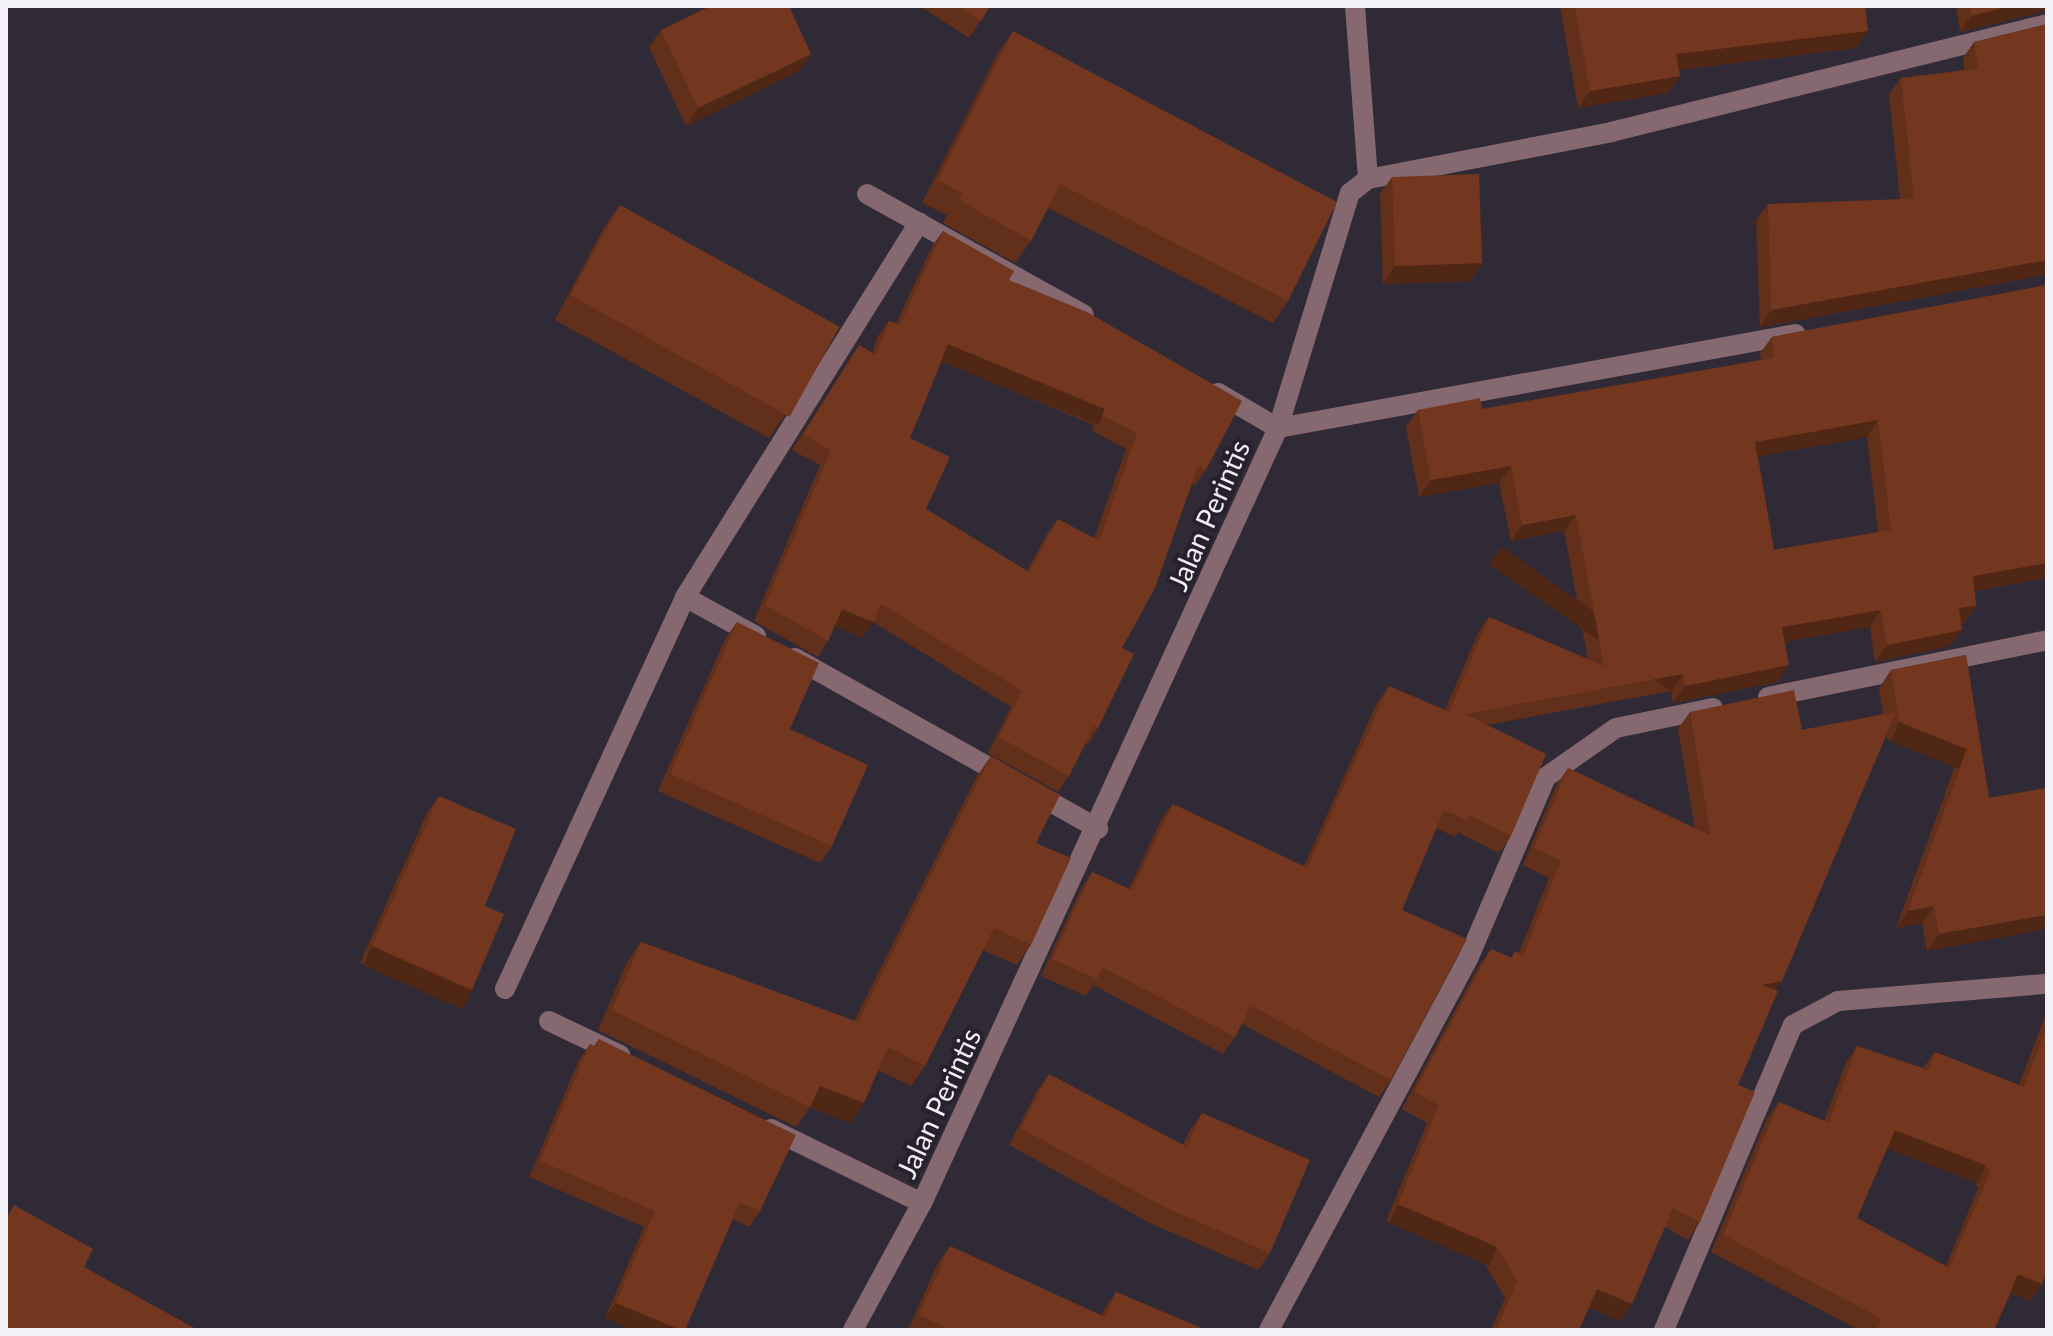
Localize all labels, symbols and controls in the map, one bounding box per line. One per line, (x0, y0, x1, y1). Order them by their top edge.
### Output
street label: Jalan Perintis (1160, 435, 1256, 595)
street label: Jalan Perintis (889, 1023, 987, 1183)

